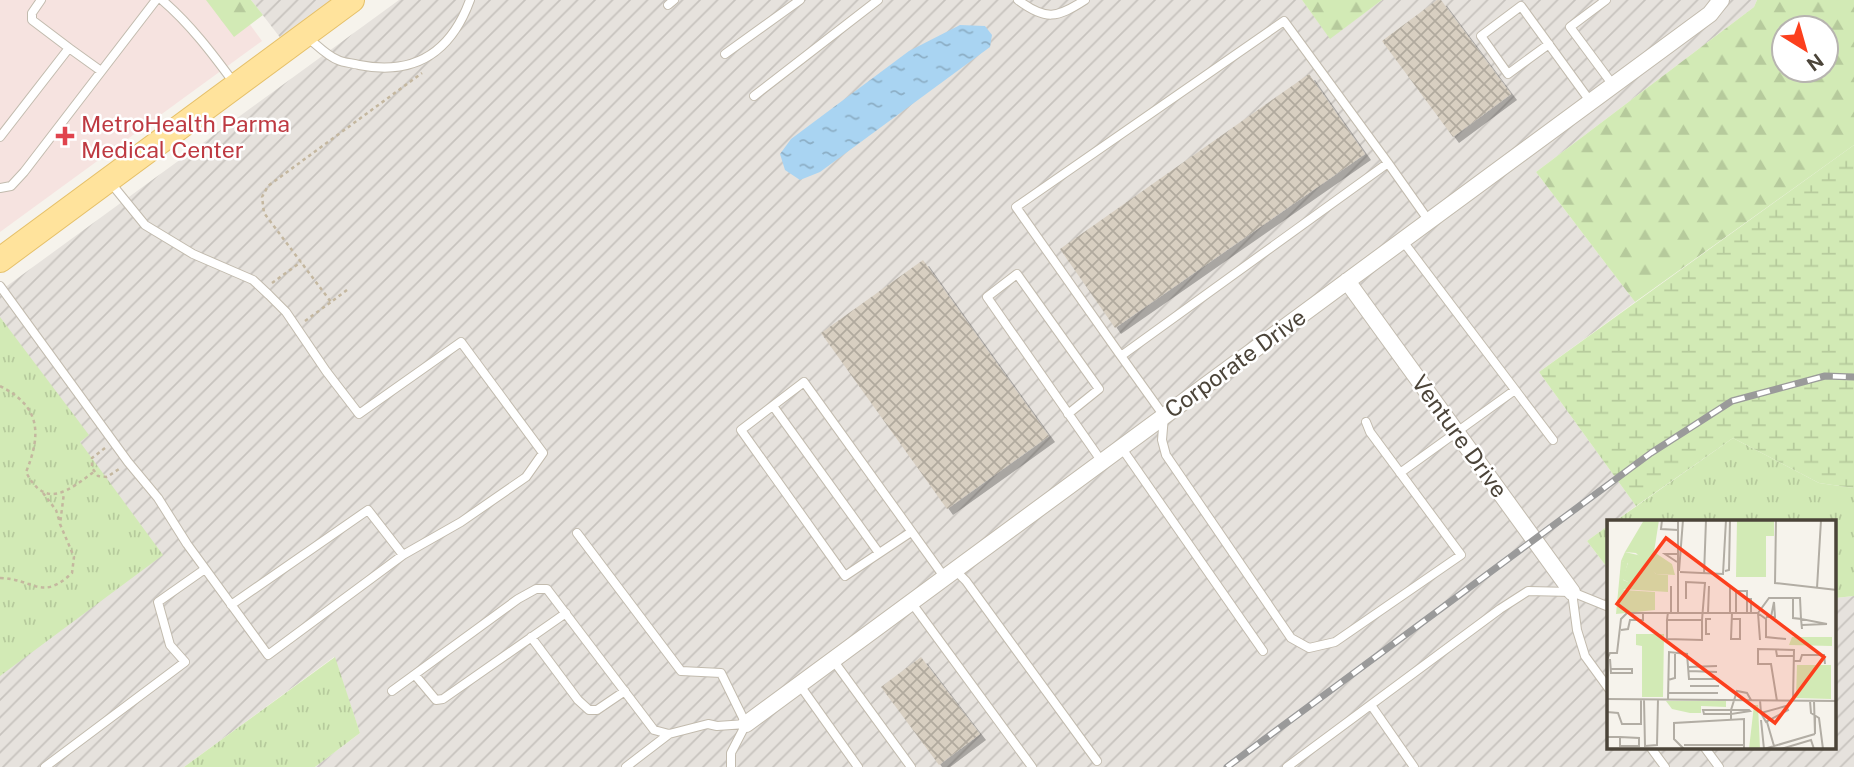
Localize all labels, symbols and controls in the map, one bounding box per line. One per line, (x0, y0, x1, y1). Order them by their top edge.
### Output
north arrow (1770, 14, 1840, 84)
text: N (1803, 49, 1828, 76)
place label: MetroHealth Parma Medical Center (81, 110, 290, 163)
marker: MetroHealth Parma Medical Center (55, 126, 75, 146)
street label: Corporate Drive (1159, 303, 1311, 423)
street label: Venture Drive (1407, 369, 1513, 503)
inset map (1607, 520, 1836, 750)

